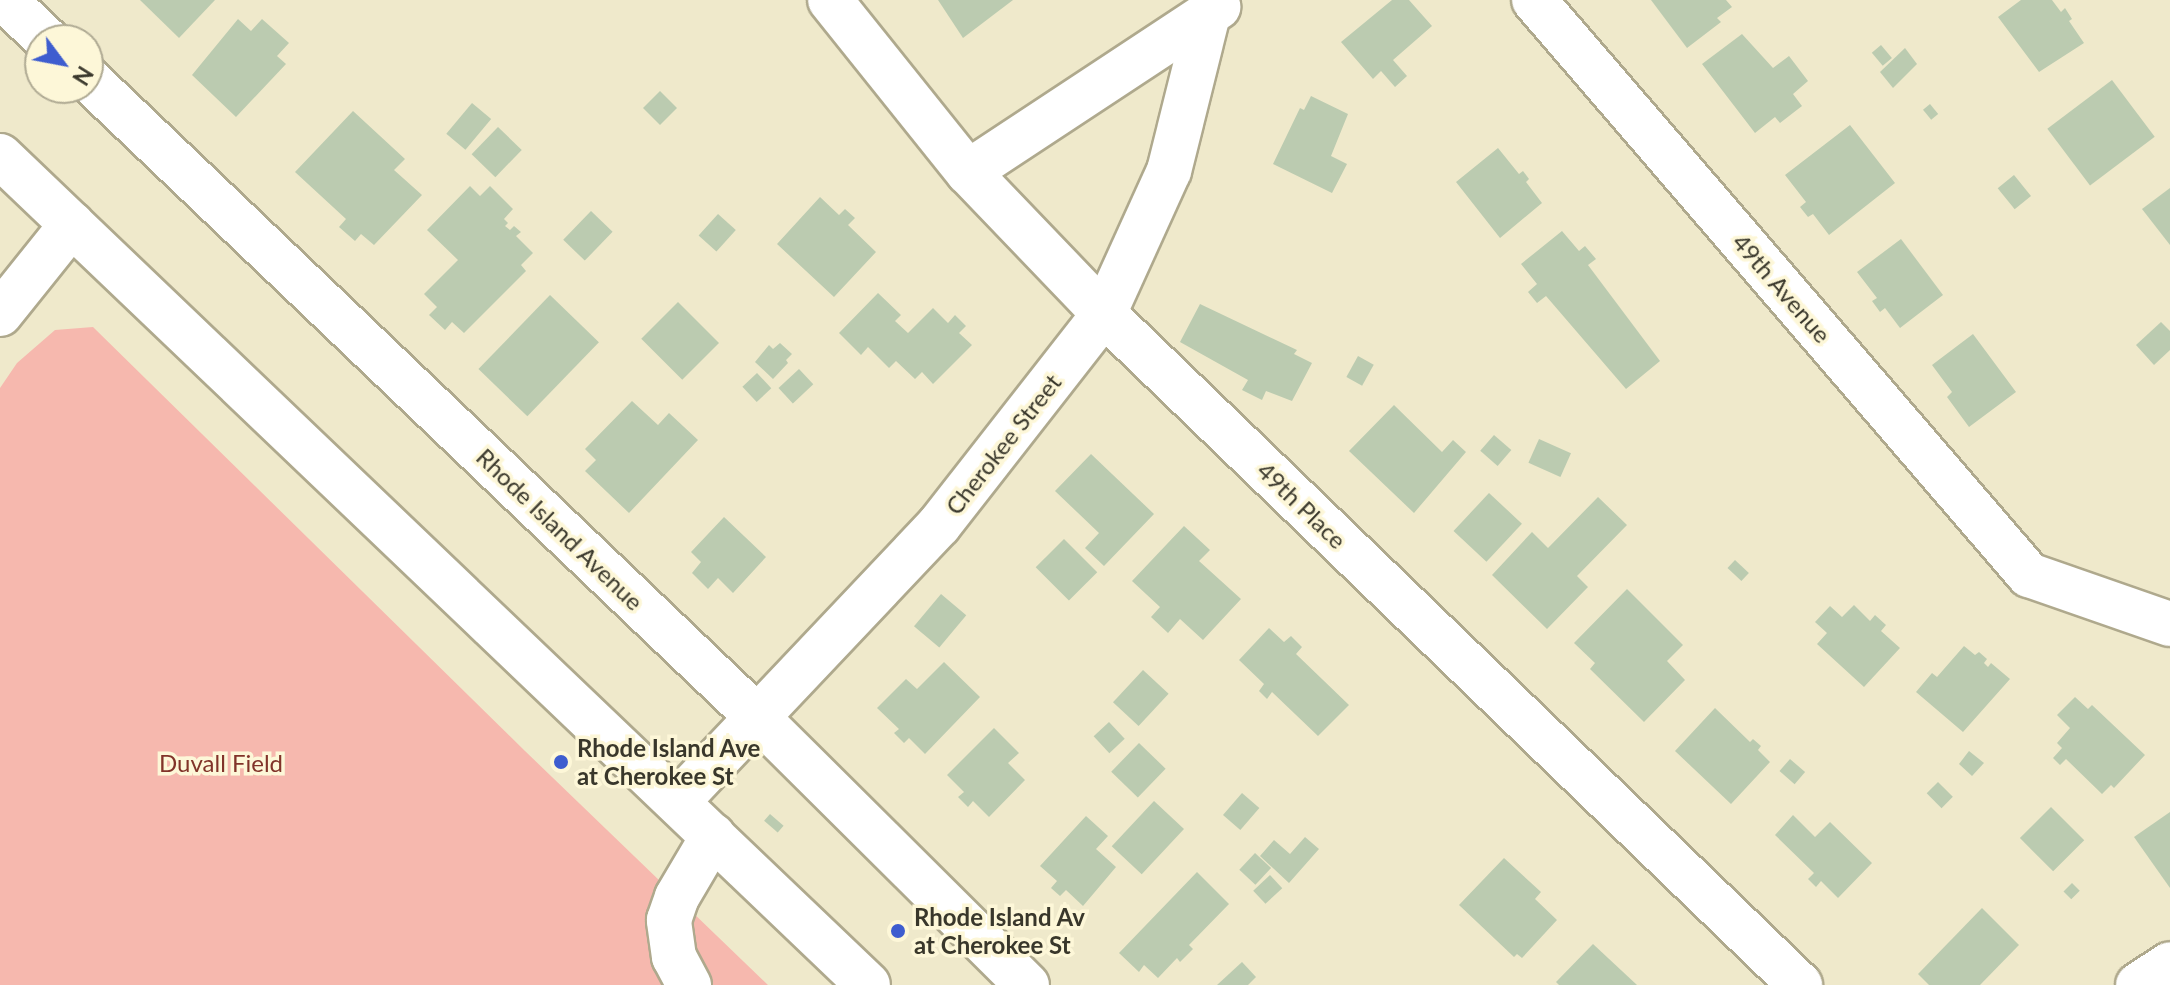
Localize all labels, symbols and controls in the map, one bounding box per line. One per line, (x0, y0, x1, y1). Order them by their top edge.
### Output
north arrow (24, 24, 104, 104)
text: N (67, 62, 99, 90)
street label: 49th Avenue (1727, 227, 1837, 349)
street label: Cherokee Street (939, 368, 1067, 520)
street label: Rhode Island Avenue (471, 442, 649, 616)
street label: 49th Place (1252, 456, 1352, 554)
place label: Rhode Island Ave at Cherokee St (577, 734, 761, 790)
park label: Duvall Field (159, 749, 283, 777)
marker: Rhode Island Ave at Cherokee St (552, 753, 570, 771)
place label: Rhode Island Av at Cherokee St (914, 903, 1086, 959)
marker: Rhode Island Av at Cherokee St (889, 922, 907, 940)

